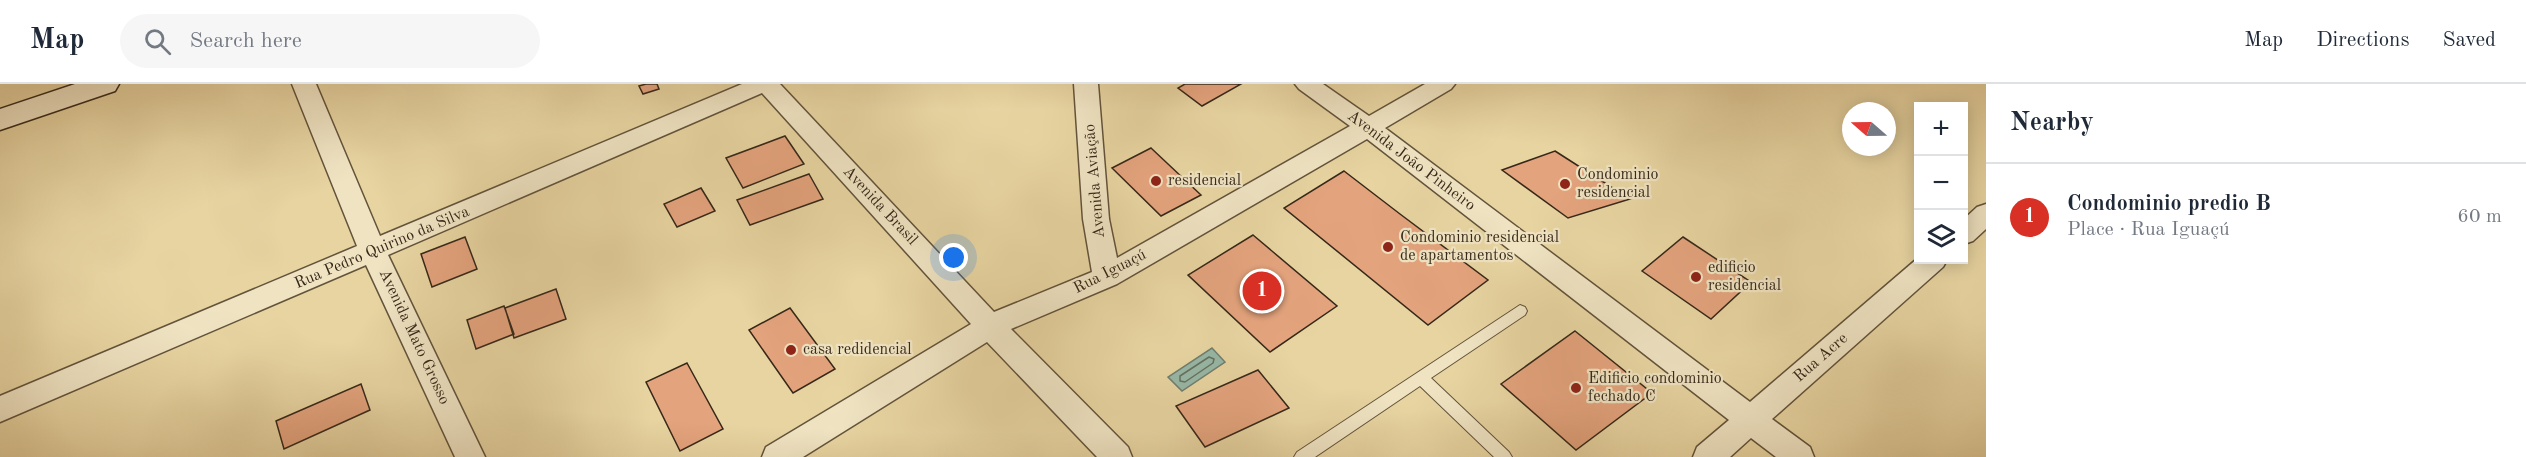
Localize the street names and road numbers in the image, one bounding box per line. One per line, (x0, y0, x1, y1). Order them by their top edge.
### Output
street label: Avenida João Pinheiro (1344, 108, 1478, 214)
street label: Avenida Aviação (1082, 123, 1108, 239)
street label: Avenida Brasil (840, 164, 920, 248)
street label: Rua Pedro Quirino da Silva (292, 204, 472, 292)
street label: Rua Iguaçú (1071, 247, 1149, 297)
street label: Avenida Mato Grosso (376, 267, 452, 407)
street label: Rua Acre (1791, 330, 1851, 386)

